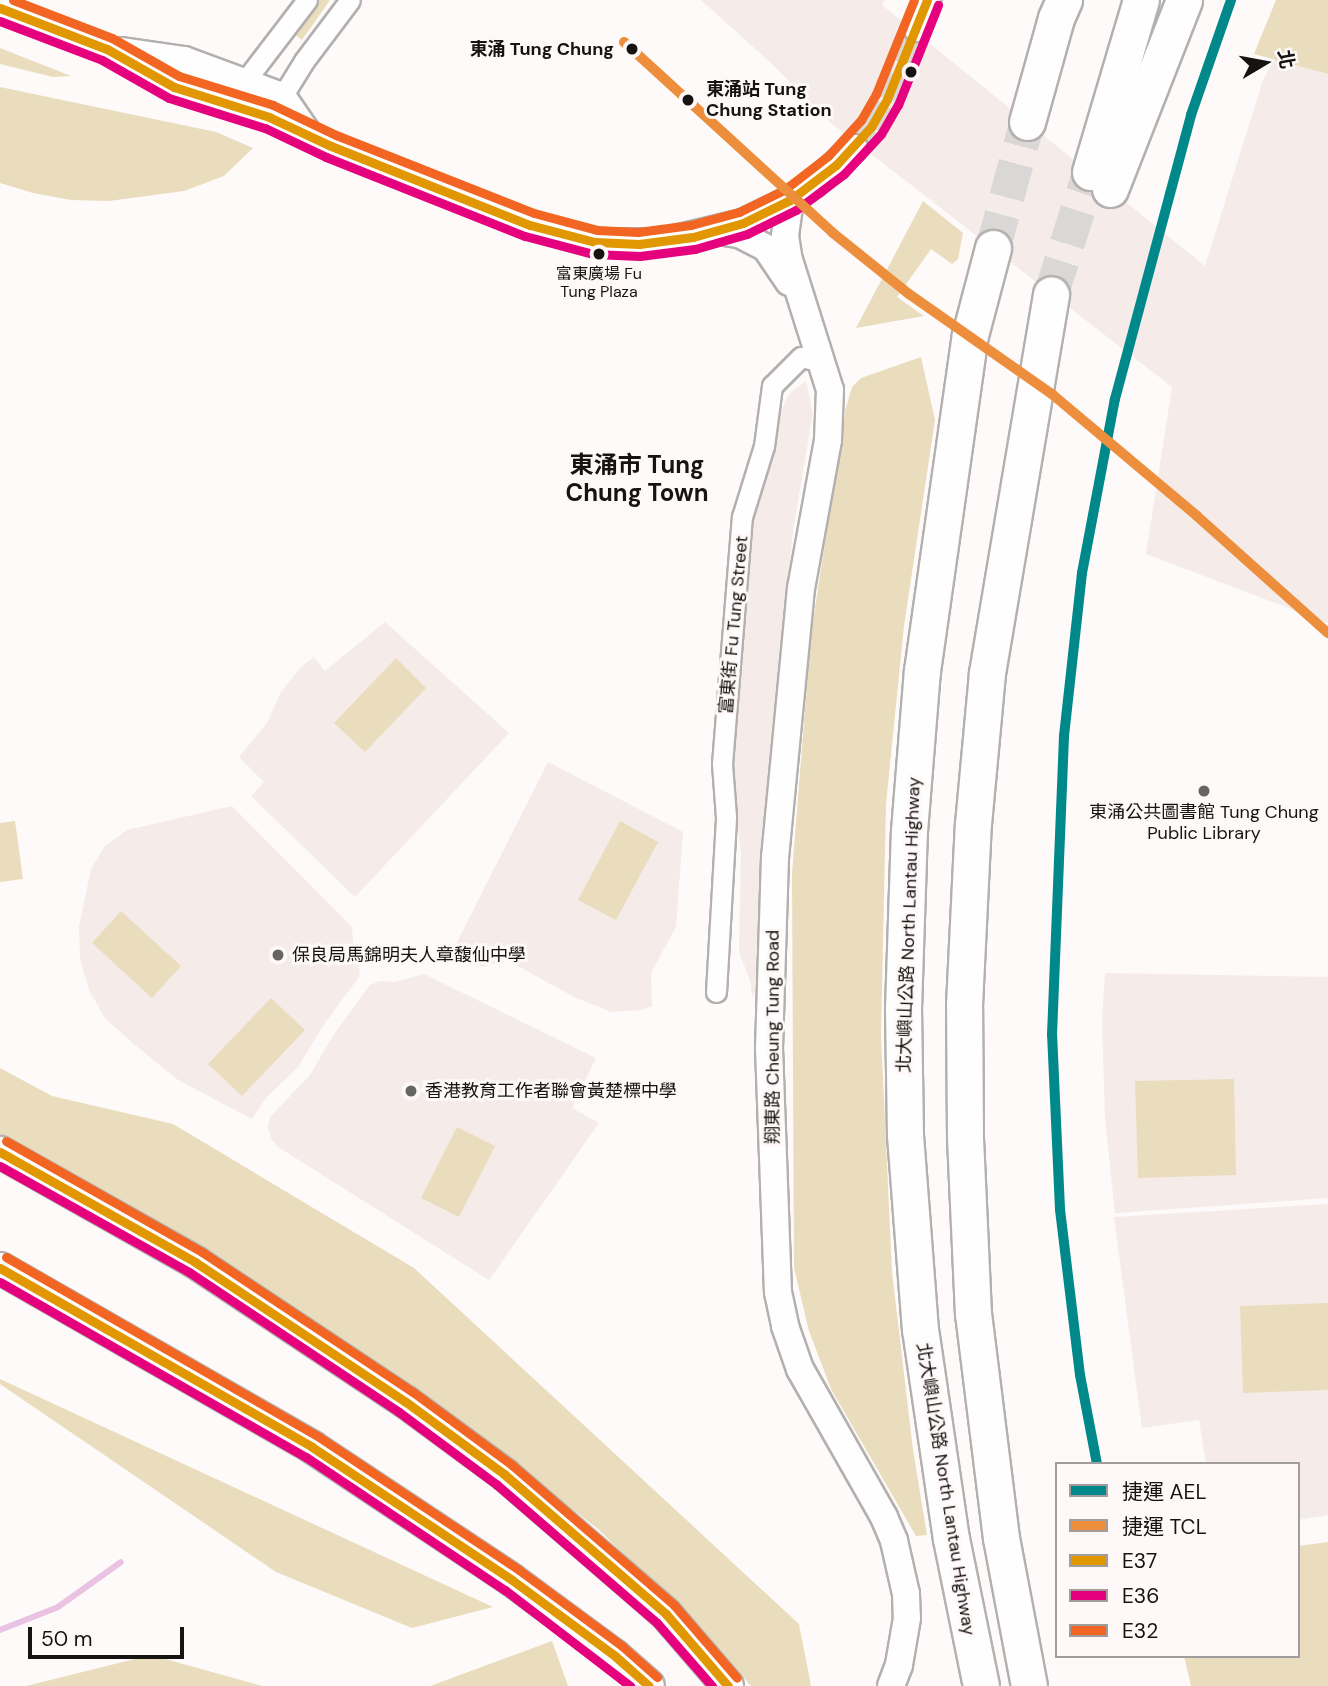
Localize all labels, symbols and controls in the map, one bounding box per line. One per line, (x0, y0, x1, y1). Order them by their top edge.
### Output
north arrow (1230, 28, 1300, 98)
place label: 東涌 Tung Chung (469, 38, 614, 60)
marker: 東涌 Tung Chung (621, 38, 643, 60)
text: 北 (1272, 48, 1300, 71)
unlabelled marker (904, 65, 918, 79)
place label: 東涌站 Tung Chung Station (706, 79, 831, 122)
marker: 東涌站 Tung Chung Station (677, 89, 699, 111)
marker: 富東廣場 Fu Tung Plaza (592, 247, 606, 261)
place label: 富東廣場 Fu Tung Plaza (556, 264, 642, 302)
district label: 東涌市 Tung Chung Town (557, 451, 717, 507)
street label: 富東街 Fu Tung Street (715, 535, 753, 715)
street label: 北大嶼山公路 North Lantau Highway (893, 777, 925, 1073)
marker: 東涌公共圖書館 Tung Chung Public Library (1196, 783, 1212, 799)
place label: 東涌公共圖書館 Tung Chung Public Library (1089, 802, 1319, 844)
street label: 翔東路 Cheung Tung Road (762, 930, 784, 1144)
place label: 保良局馬錦明夫人章馥仙中學 (292, 944, 526, 966)
marker: 保良局馬錦明夫人章馥仙中學 (270, 947, 286, 963)
place label: 香港教育工作者聯會黃楚標中學 (425, 1080, 677, 1102)
marker: 香港教育工作者聯會黃楚標中學 (403, 1083, 419, 1099)
street label: 北大嶼山公路 North Lantau Highway (912, 1341, 980, 1637)
legend (1055, 1462, 1300, 1658)
text: 捷運 AEL (1122, 1478, 1206, 1506)
text: 捷運 TCL (1122, 1513, 1207, 1541)
text: E37 (1122, 1547, 1157, 1575)
text: E36 (1122, 1582, 1159, 1610)
scale bar (32, 1612, 187, 1656)
text: E32 (1122, 1617, 1158, 1645)
text: 50 m (41, 1625, 92, 1653)

